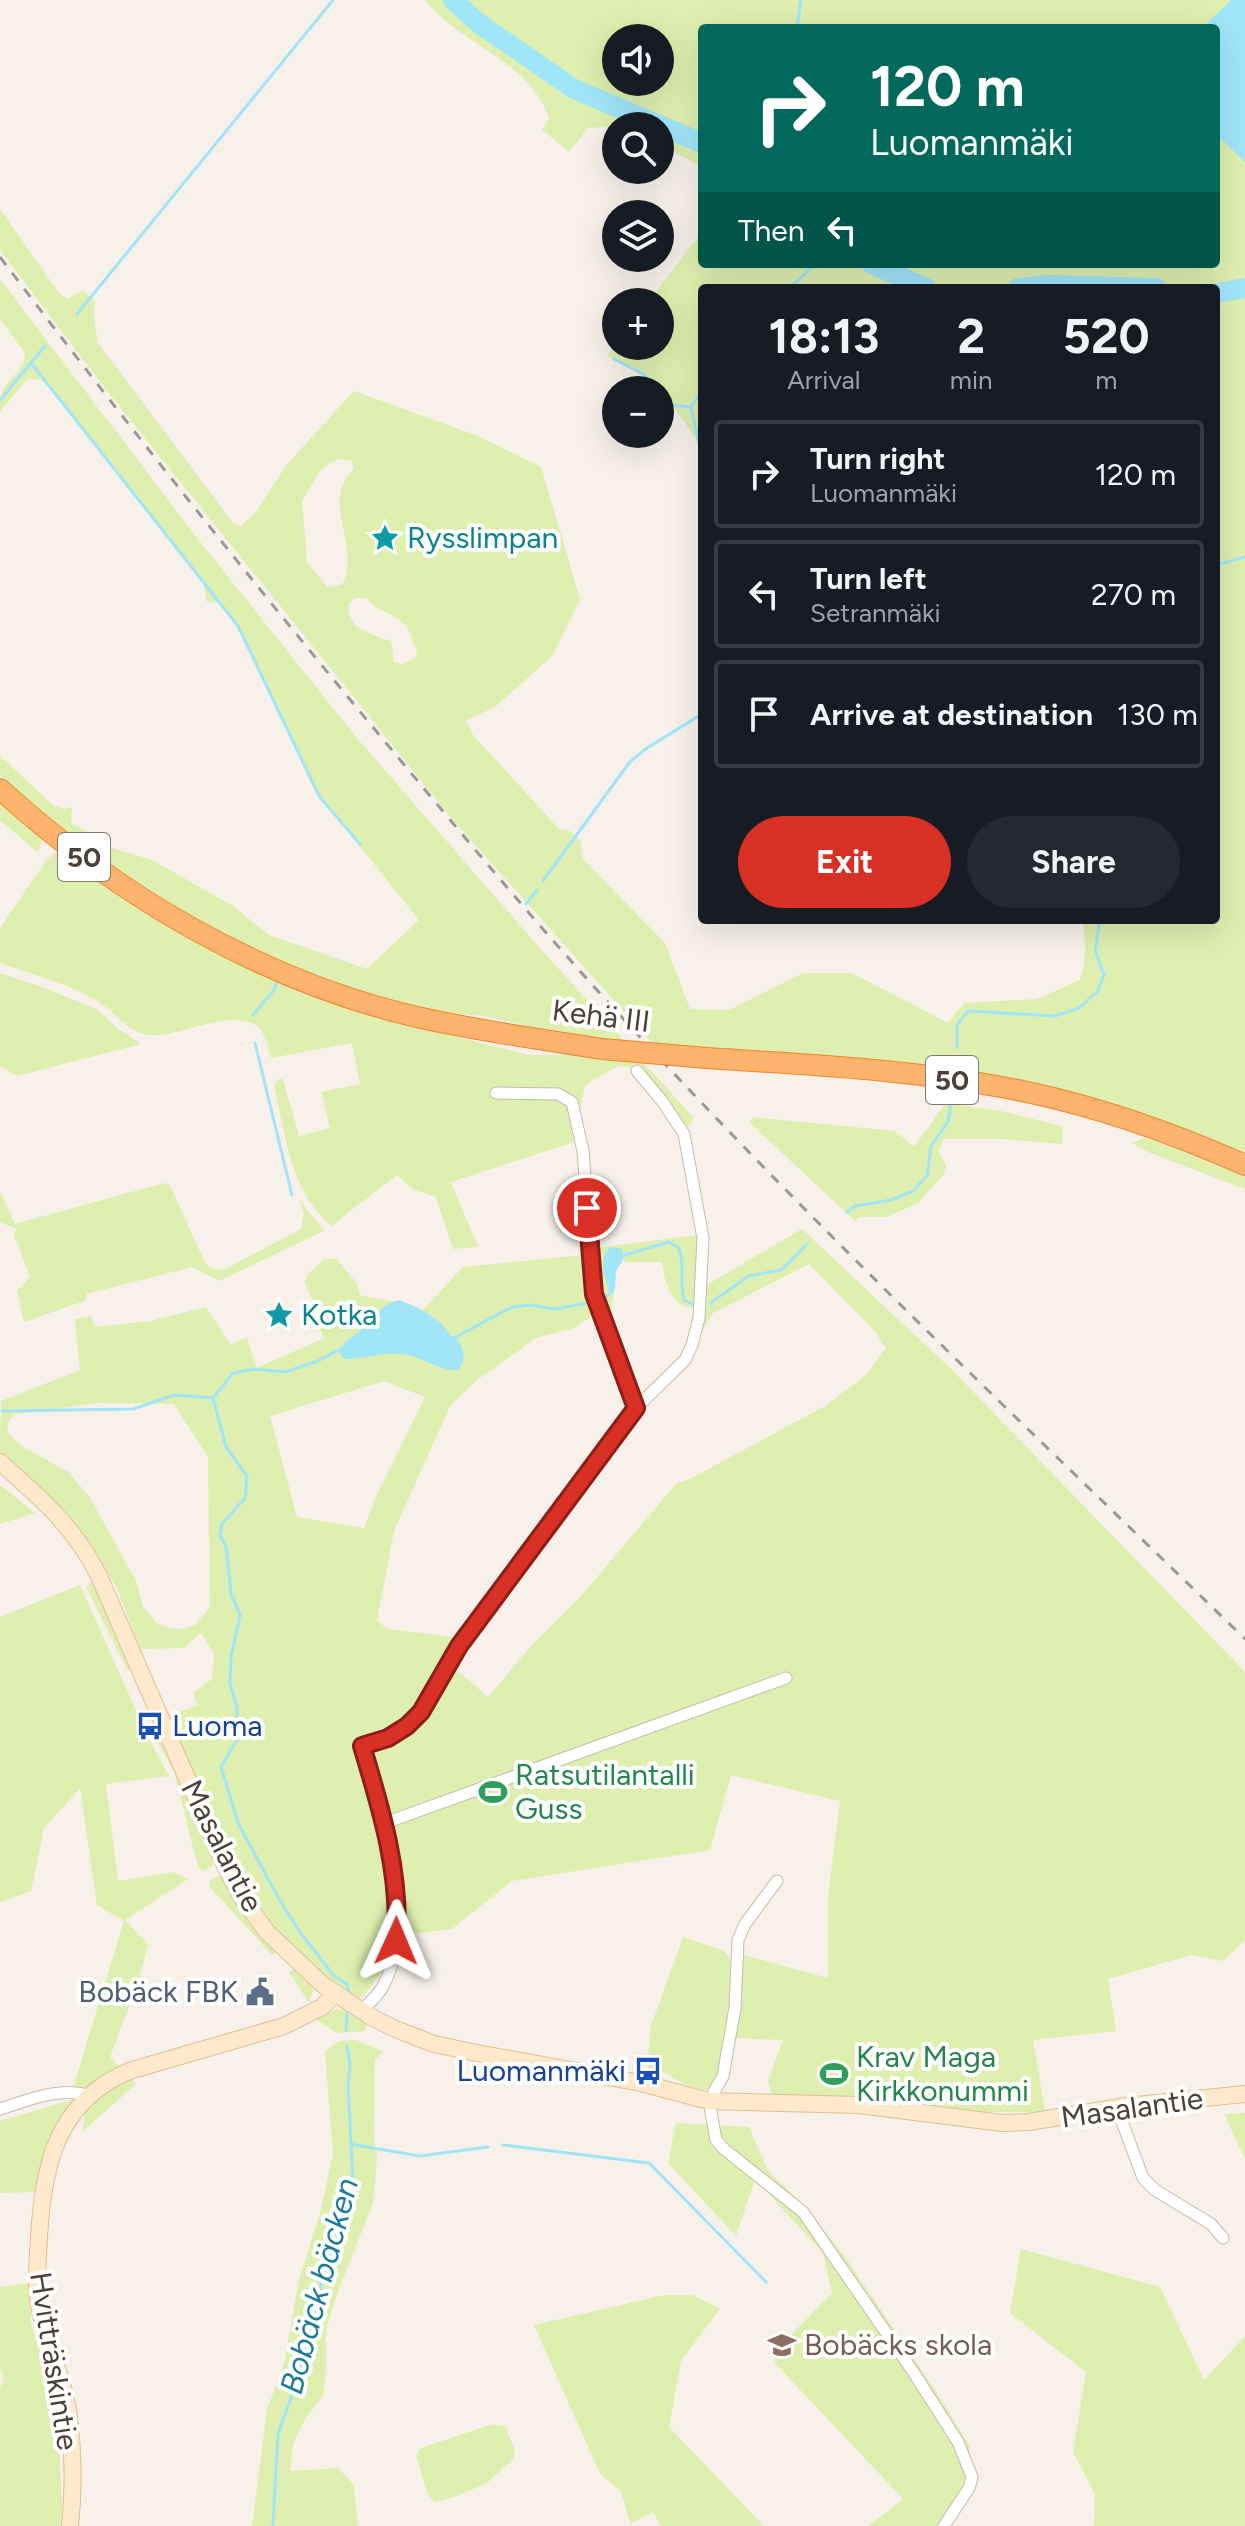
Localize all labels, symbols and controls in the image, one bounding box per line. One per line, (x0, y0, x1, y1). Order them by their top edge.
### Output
map controls (602, 24, 674, 448)
button: sound (602, 24, 674, 96)
text: 120 m (870, 53, 1025, 120)
icon: right (738, 56, 842, 160)
button: search (602, 112, 674, 184)
text: Luomanmäki (870, 121, 1074, 164)
button: layers (602, 200, 674, 272)
icon: left (820, 208, 864, 252)
text: Then (738, 212, 804, 249)
button: + (602, 288, 674, 360)
text: 18:13 (768, 307, 879, 365)
text: 2 (957, 307, 985, 365)
text: 520 (1063, 307, 1150, 365)
text: Arrival (787, 364, 861, 396)
text: min (950, 364, 992, 396)
text: m (1095, 364, 1117, 396)
button: − (602, 376, 674, 448)
text: Turn right (810, 440, 945, 477)
icon: right (742, 452, 786, 496)
text: 120 m (1095, 456, 1176, 493)
text: Luomanmäki (810, 477, 957, 509)
place label: Rysslimpan (407, 519, 558, 556)
place icon: Rysslimpan (370, 523, 400, 553)
text: Turn left (810, 560, 927, 597)
icon: left (742, 572, 786, 616)
text: 270 m (1091, 576, 1176, 613)
text: Setranmäki (810, 597, 941, 629)
icon: arrive (742, 692, 786, 736)
text: Arrive at destination (810, 696, 1093, 733)
text: 130 m (1117, 696, 1198, 733)
button: Exit (738, 816, 951, 908)
button: Share (967, 816, 1180, 908)
road number: 50 (58, 833, 110, 881)
street label: Kehä III (550, 991, 652, 1040)
road number: 50 (926, 1056, 978, 1104)
pin (553, 1174, 621, 1242)
icon: arrive (565, 1186, 609, 1230)
place label: Kotka (301, 1296, 377, 1333)
place icon: Kotka (264, 1300, 294, 1330)
place label: Luoma (172, 1707, 263, 1744)
bus stop icon: Luoma (135, 1711, 165, 1741)
place label: Ratsutilantalli Guss (515, 1756, 695, 1827)
street label: Masalantie (173, 1774, 271, 1918)
sports icon: Ratsutilantalli Guss (478, 1777, 508, 1807)
position arrow (354, 1899, 438, 1983)
place label: Bobäck FBK (78, 1973, 239, 2010)
public building icon: Bobäck FBK (245, 1977, 275, 2007)
place label: Krav Maga Kirkkonummi (856, 2038, 1029, 2109)
place label: Luomanmäki (456, 2052, 626, 2089)
bus stop icon: Luomanmäki (633, 2056, 663, 2086)
sports icon: Krav Maga Kirkkonummi (819, 2059, 849, 2089)
street label: Masalantie (1058, 2079, 1205, 2136)
water label: Bobäck bäcken (272, 2174, 366, 2398)
street label: Hvitträskintie (22, 2269, 87, 2453)
place label: Bobäcks skola (804, 2326, 992, 2363)
school or university icon: Bobäcks skola (767, 2330, 797, 2360)

